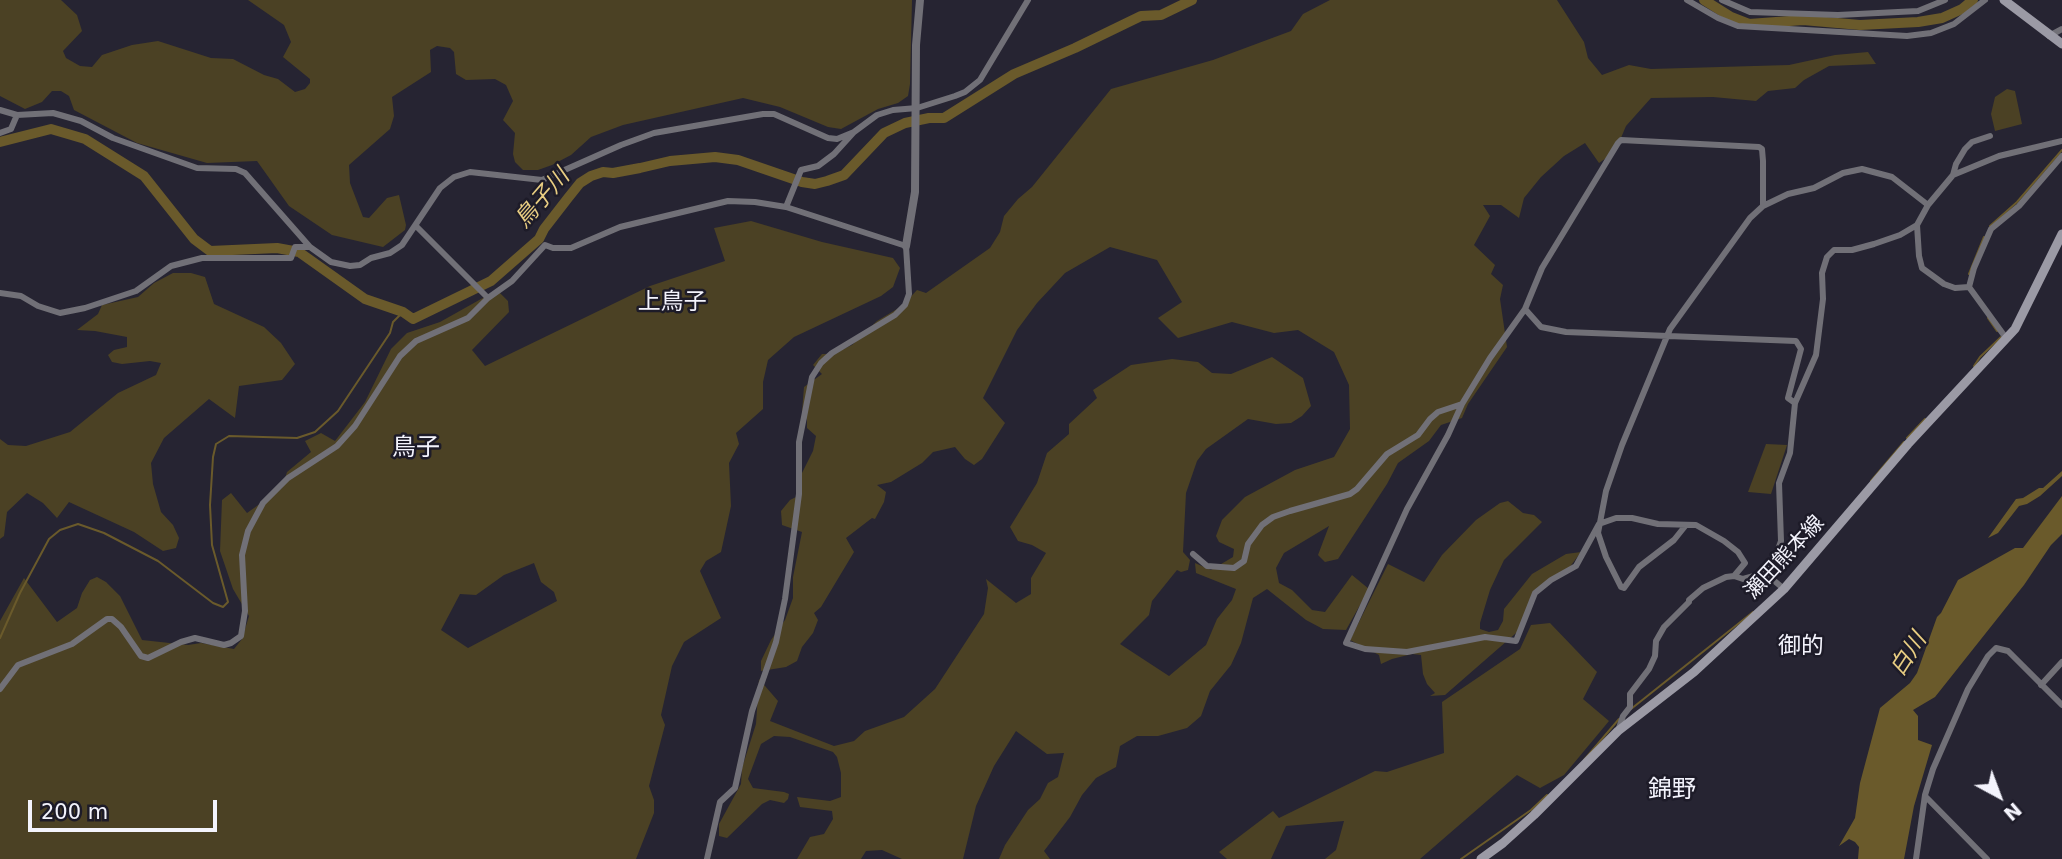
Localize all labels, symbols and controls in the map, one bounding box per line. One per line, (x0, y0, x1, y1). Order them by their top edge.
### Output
water label: 鳥子川 (510, 164, 576, 234)
district label: 上鳥子 (638, 289, 706, 317)
district label: 鳥子 (392, 435, 440, 463)
street label: 瀬田熊本線 (1740, 511, 1830, 605)
water label: 白川 (1885, 628, 1933, 682)
district label: 御的 (1778, 633, 1824, 661)
north arrow (1964, 761, 2034, 831)
district label: 錦野 (1648, 777, 1696, 805)
scale bar (32, 786, 220, 830)
text: N (2000, 798, 2026, 825)
text: 200 m (41, 800, 108, 824)

